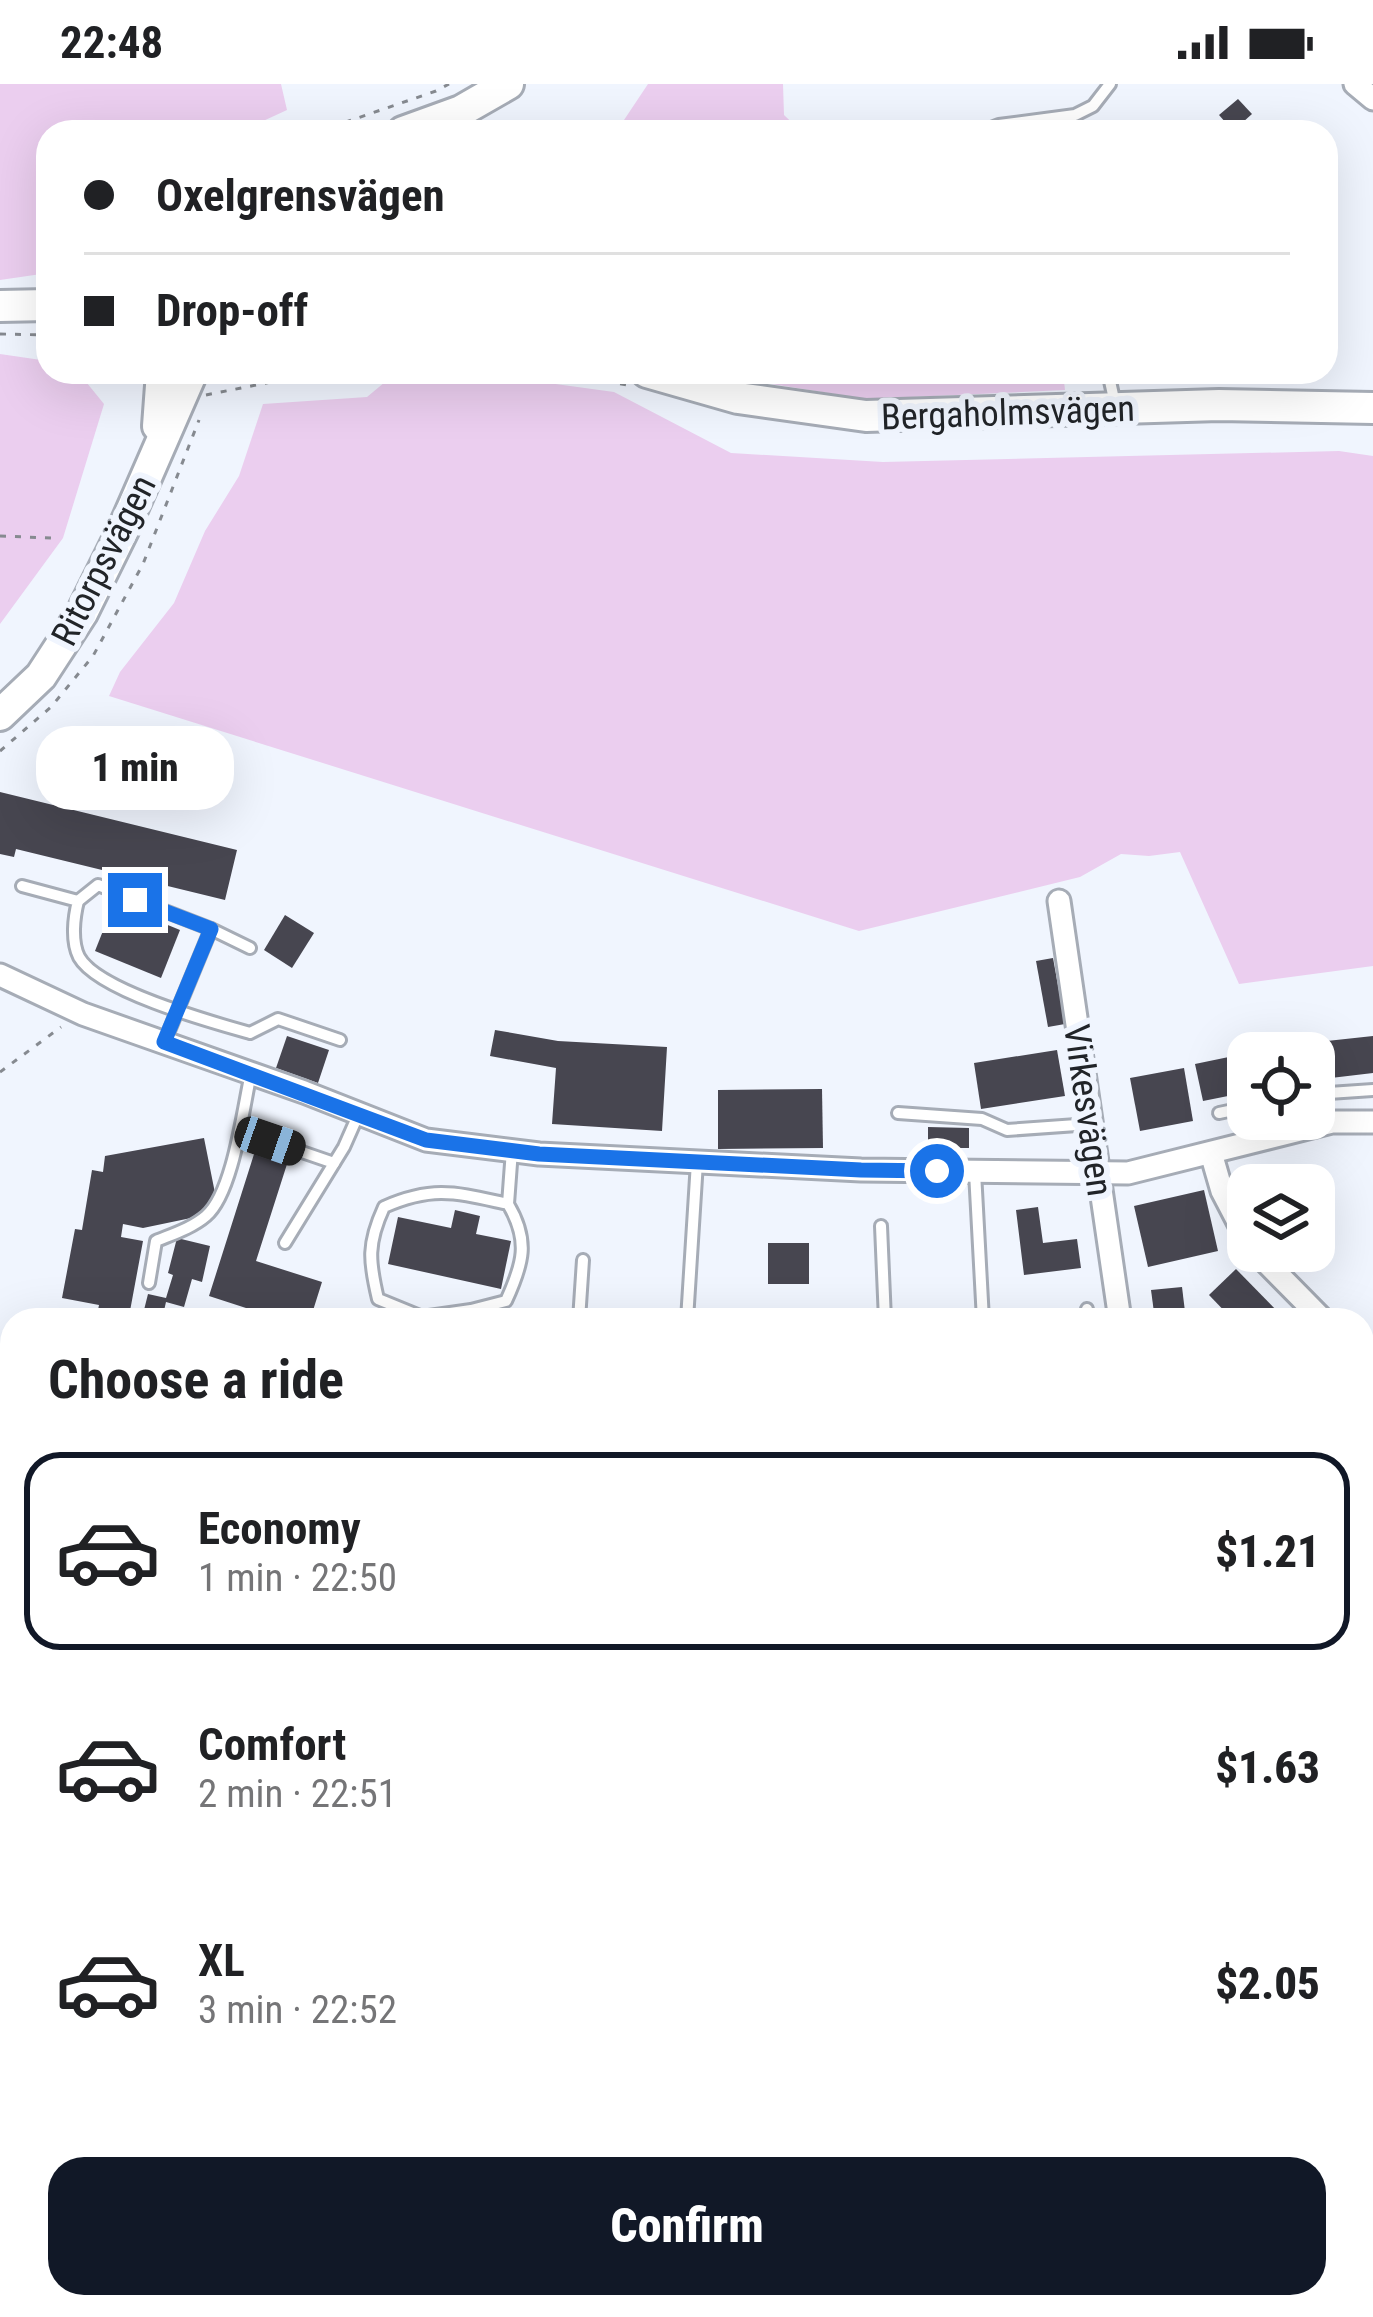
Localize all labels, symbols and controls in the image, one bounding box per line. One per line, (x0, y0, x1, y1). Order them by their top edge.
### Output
text: 22:48 (60, 16, 163, 69)
text: Oxelgrensvägen (156, 169, 445, 222)
text: Drop-off (156, 284, 308, 337)
street label: Bergaholmsvägen (880, 388, 1136, 438)
street label: Ritorpsvägen (43, 468, 165, 653)
callout: 1 min (36, 726, 234, 810)
text: 1 min (92, 745, 178, 791)
route end (108, 873, 162, 927)
street label: Virkesvägen (1055, 1022, 1121, 1199)
map controls (1227, 1032, 1335, 1272)
button: locate (1227, 1032, 1335, 1140)
car (230, 1112, 310, 1170)
route start (910, 1144, 964, 1198)
button: layers (1227, 1164, 1335, 1272)
text: Choose a ride (48, 1348, 344, 1411)
icon: car (54, 1497, 162, 1605)
text: Economy (198, 1502, 361, 1555)
text: $1.21 (1215, 1525, 1320, 1578)
text: 1 min · 22:50 (198, 1555, 397, 1601)
icon: car (54, 1713, 162, 1821)
text: Comfort (198, 1718, 346, 1771)
text: $1.63 (1215, 1741, 1320, 1794)
text: 2 min · 22:51 (198, 1771, 397, 1817)
icon: car (54, 1929, 162, 2037)
text: XL (198, 1934, 245, 1987)
text: $2.05 (1215, 1957, 1320, 2010)
text: 3 min · 22:52 (198, 1987, 397, 2033)
button: Confirm (48, 2157, 1326, 2295)

